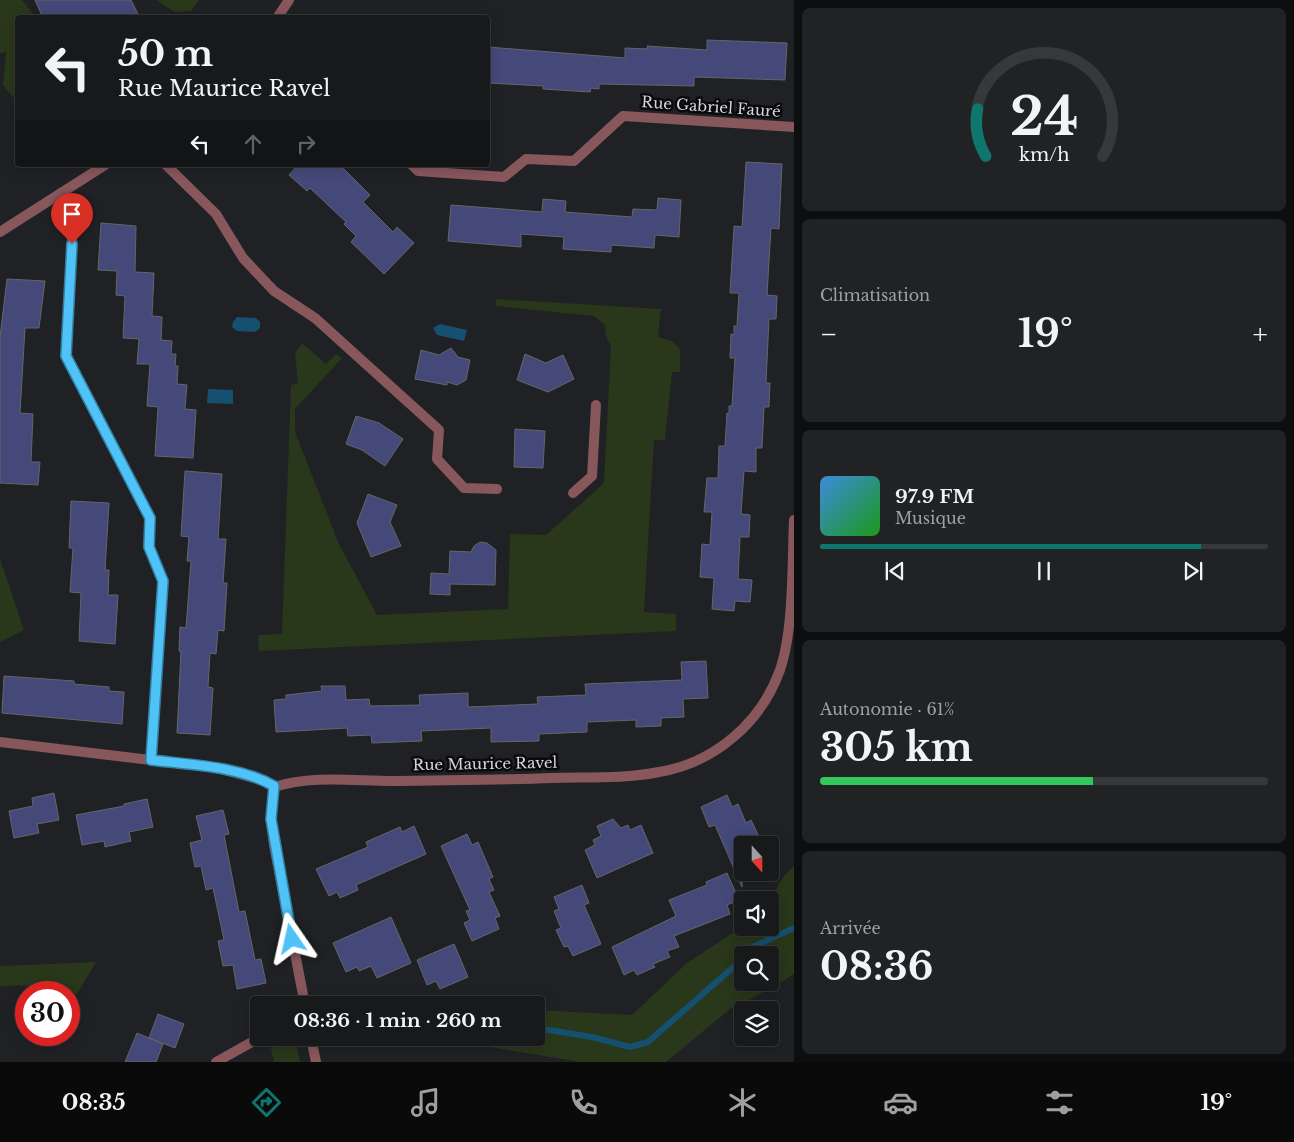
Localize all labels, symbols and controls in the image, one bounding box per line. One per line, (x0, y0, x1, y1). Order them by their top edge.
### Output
text: 50 m (118, 32, 213, 75)
icon: left (35, 35, 100, 100)
text: Rue Maurice Ravel (118, 75, 330, 102)
text: 24 (1010, 85, 1078, 149)
street label: Rue Gabriel Fauré (641, 92, 781, 121)
icon: left (186, 130, 214, 158)
icon: ahead (239, 130, 267, 158)
icon: right (292, 130, 320, 158)
text: km/h (1019, 144, 1069, 166)
pin (51, 193, 93, 244)
icon: arrive (58, 200, 86, 228)
text: Climatisation (820, 285, 930, 305)
text: 19° (1018, 310, 1073, 357)
text: − (820, 317, 838, 352)
text: + (1253, 317, 1268, 352)
text: 97.9 FM (895, 485, 974, 508)
text: Musique (895, 508, 966, 528)
icon: previous (881, 557, 909, 585)
icon: pause (1030, 557, 1058, 585)
icon: next (1179, 557, 1207, 585)
text: Autonomie · 61% (820, 699, 955, 719)
text: 305 km (820, 724, 973, 771)
street label: Rue Maurice Ravel (412, 753, 558, 774)
north arrow (734, 836, 779, 881)
map controls (734, 836, 779, 1046)
button: sound (734, 891, 779, 936)
position arrow (265, 912, 317, 964)
text: Arrivée (820, 918, 881, 938)
text: 08:36 (820, 943, 933, 990)
button: search (734, 946, 779, 991)
speed limit sign: 30 (15, 981, 80, 1046)
button: layers (734, 1001, 779, 1046)
text: 08:36 · 1 min · 260 m (293, 1009, 502, 1032)
icon: directions (249, 1085, 284, 1120)
icon: music (408, 1085, 443, 1120)
icon: phone (566, 1085, 601, 1120)
icon: climate (725, 1085, 760, 1120)
icon: car (883, 1085, 918, 1120)
icon: filters (1042, 1085, 1077, 1120)
text: 08:35 (62, 1089, 126, 1116)
text: 19° (1200, 1089, 1232, 1116)

